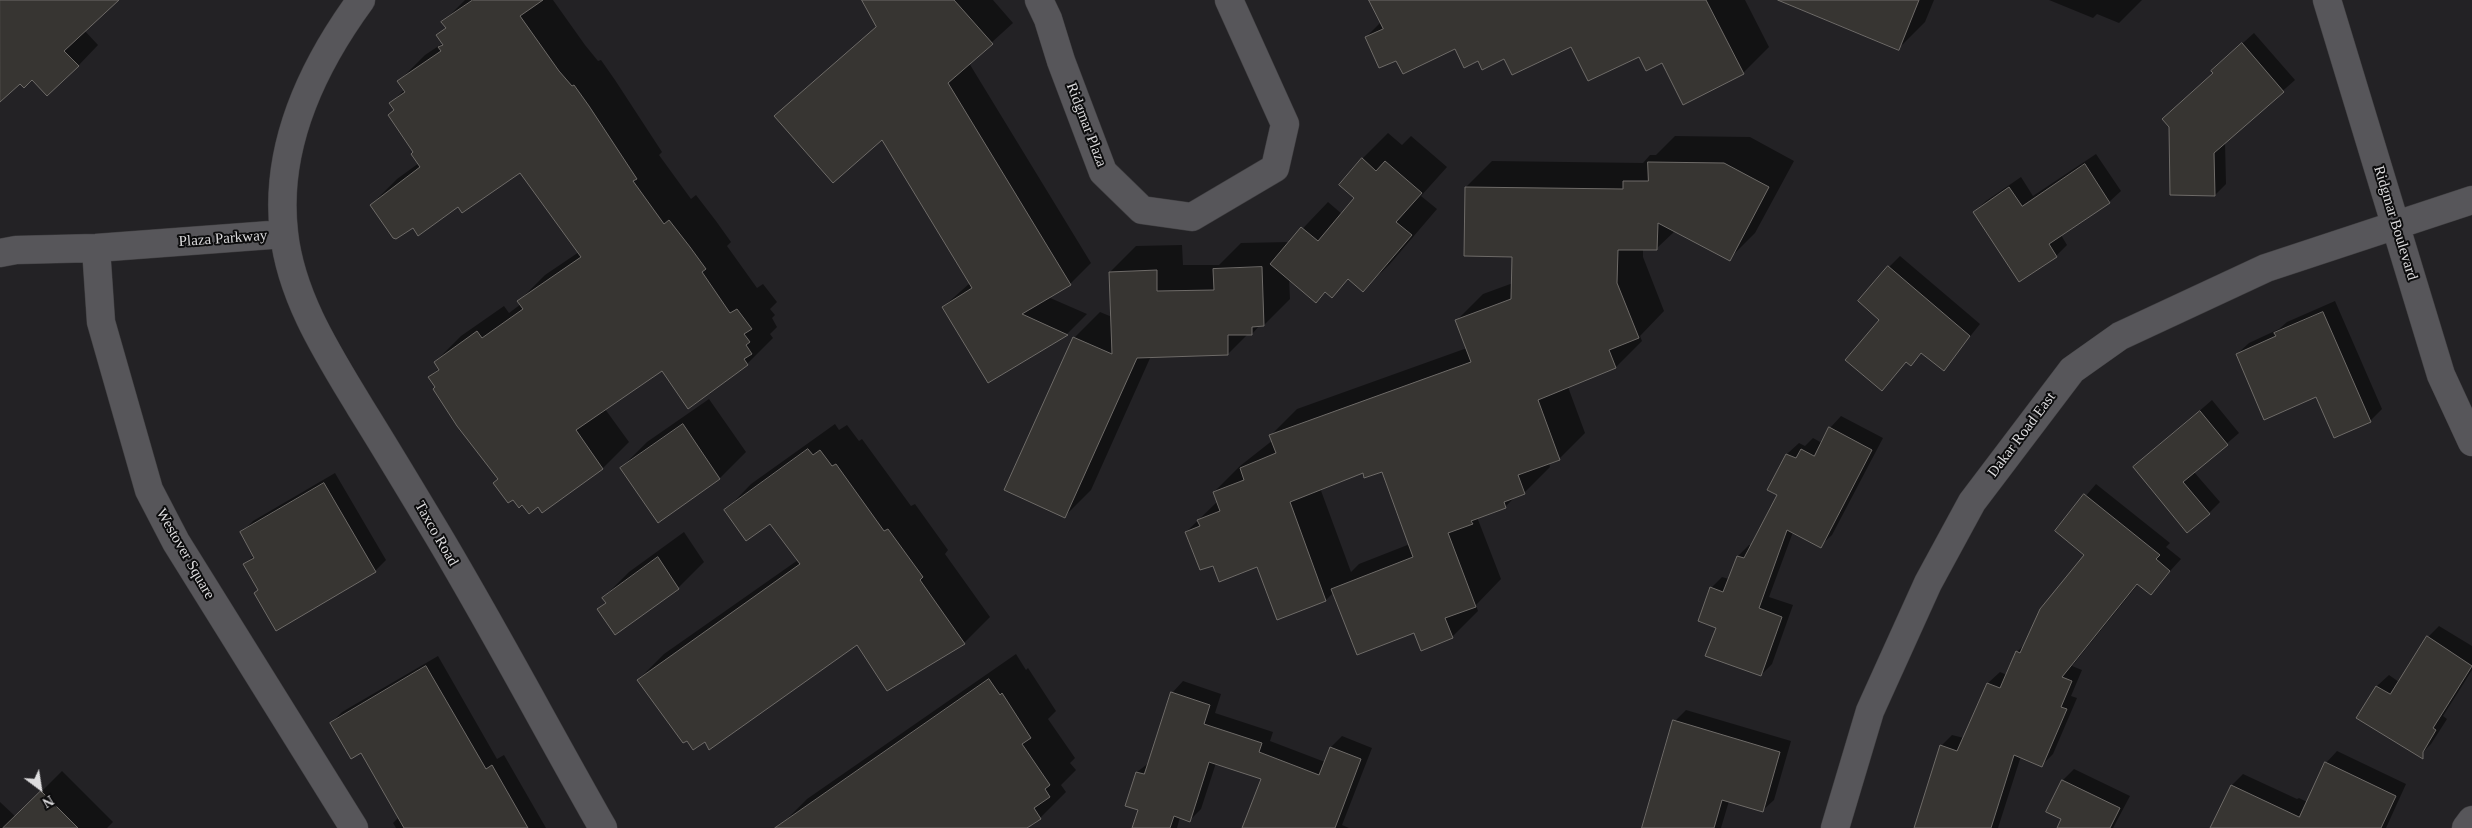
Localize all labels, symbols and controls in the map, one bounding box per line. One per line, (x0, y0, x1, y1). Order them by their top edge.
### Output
street label: Ridgmar Plaza (1062, 80, 1110, 170)
street label: Ridgmar Boulevard (2369, 164, 2421, 282)
street label: Plaza Parkway (178, 227, 268, 251)
street label: Dakar Road East (1984, 389, 2060, 481)
street label: Taxco Road (410, 498, 462, 570)
street label: Westover Square (152, 505, 218, 603)
north arrow (15, 763, 65, 813)
text: N (40, 792, 56, 810)

